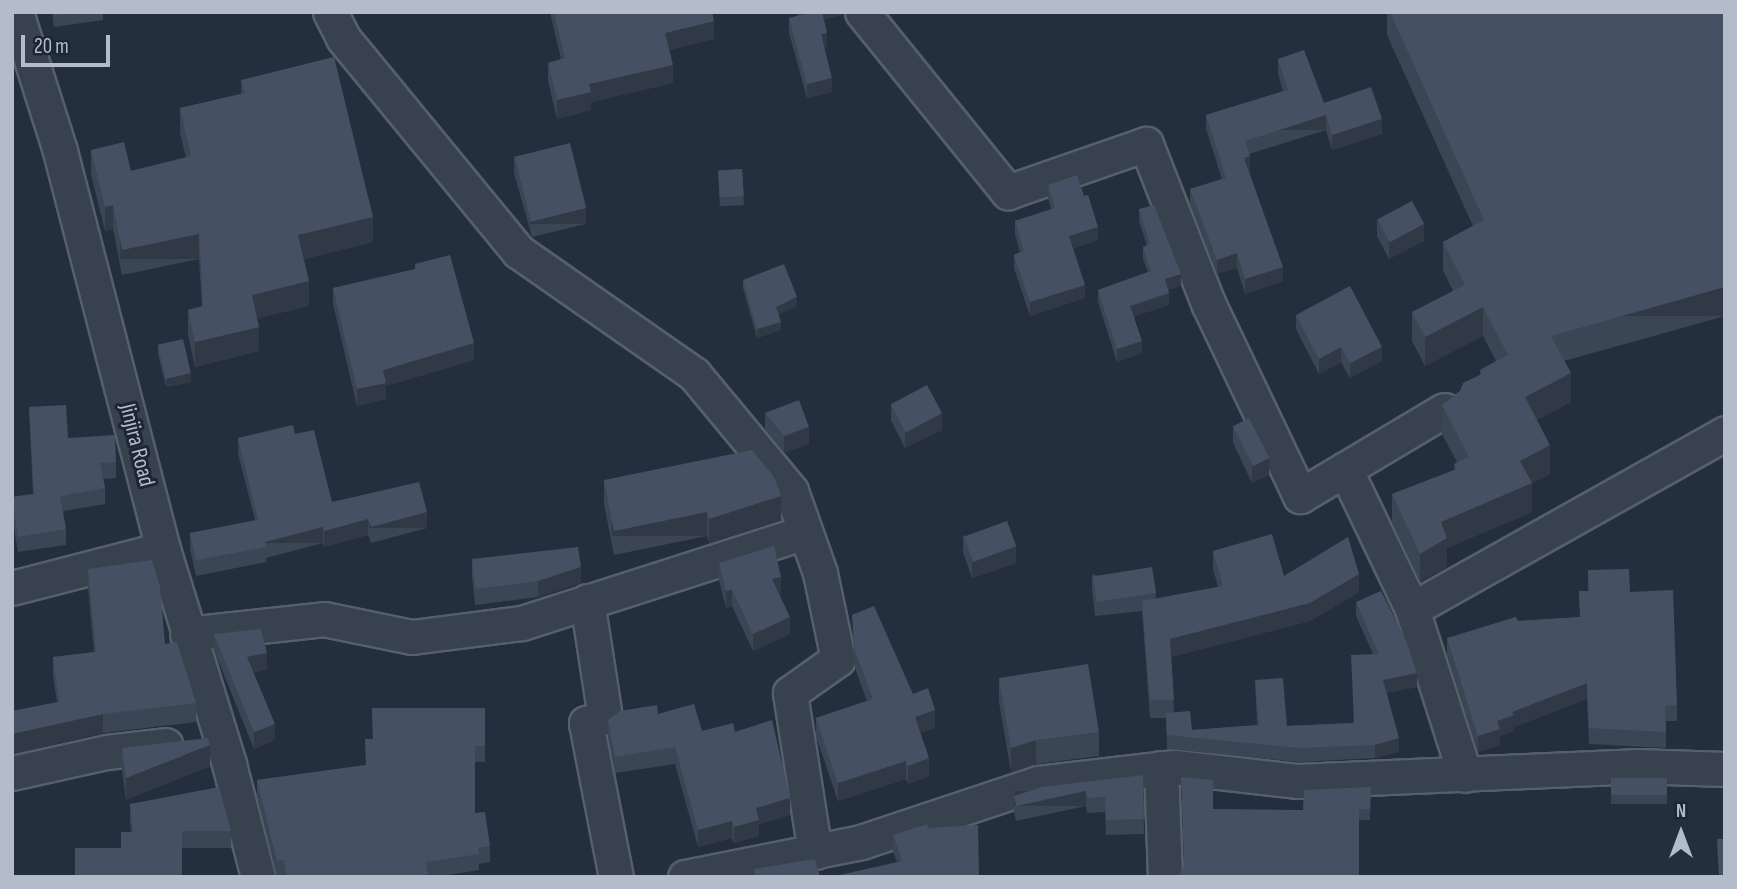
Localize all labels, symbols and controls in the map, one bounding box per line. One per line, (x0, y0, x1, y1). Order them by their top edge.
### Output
scale bar (24, 21, 114, 65)
text: 20 m (34, 34, 69, 59)
street label: Jinjira Road (113, 401, 161, 489)
north arrow (1646, 798, 1716, 868)
text: N (1676, 800, 1686, 823)

